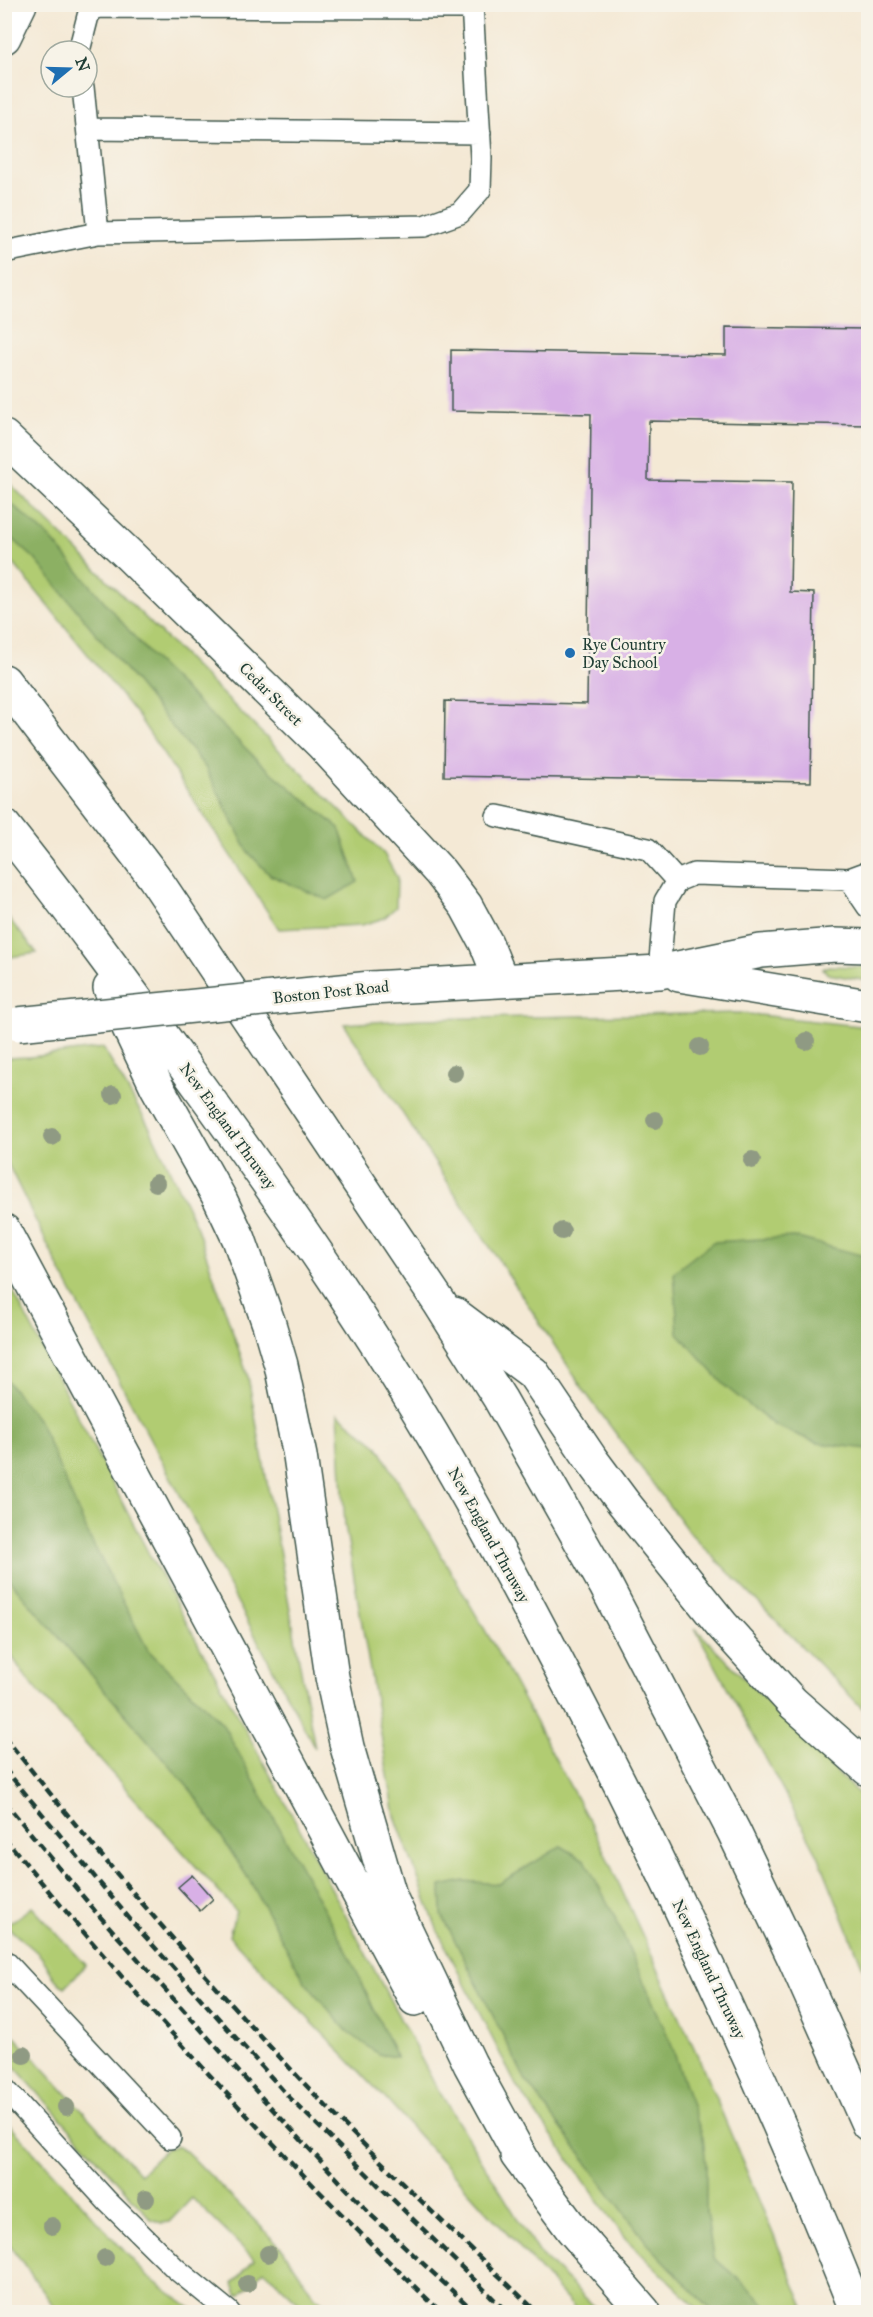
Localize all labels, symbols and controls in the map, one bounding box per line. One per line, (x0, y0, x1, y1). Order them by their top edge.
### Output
north arrow (39, 39, 99, 99)
text: N (72, 55, 94, 74)
place label: Rye Country Day School (582, 635, 666, 672)
marker: Rye Country Day School (563, 646, 577, 660)
street label: Cedar Street (235, 658, 307, 730)
street label: Boston Post Road (272, 976, 390, 1008)
street label: New England Thruway (175, 1059, 281, 1194)
street label: New England Thruway (443, 1464, 534, 1607)
street label: New England Thruway (667, 1896, 750, 2043)

